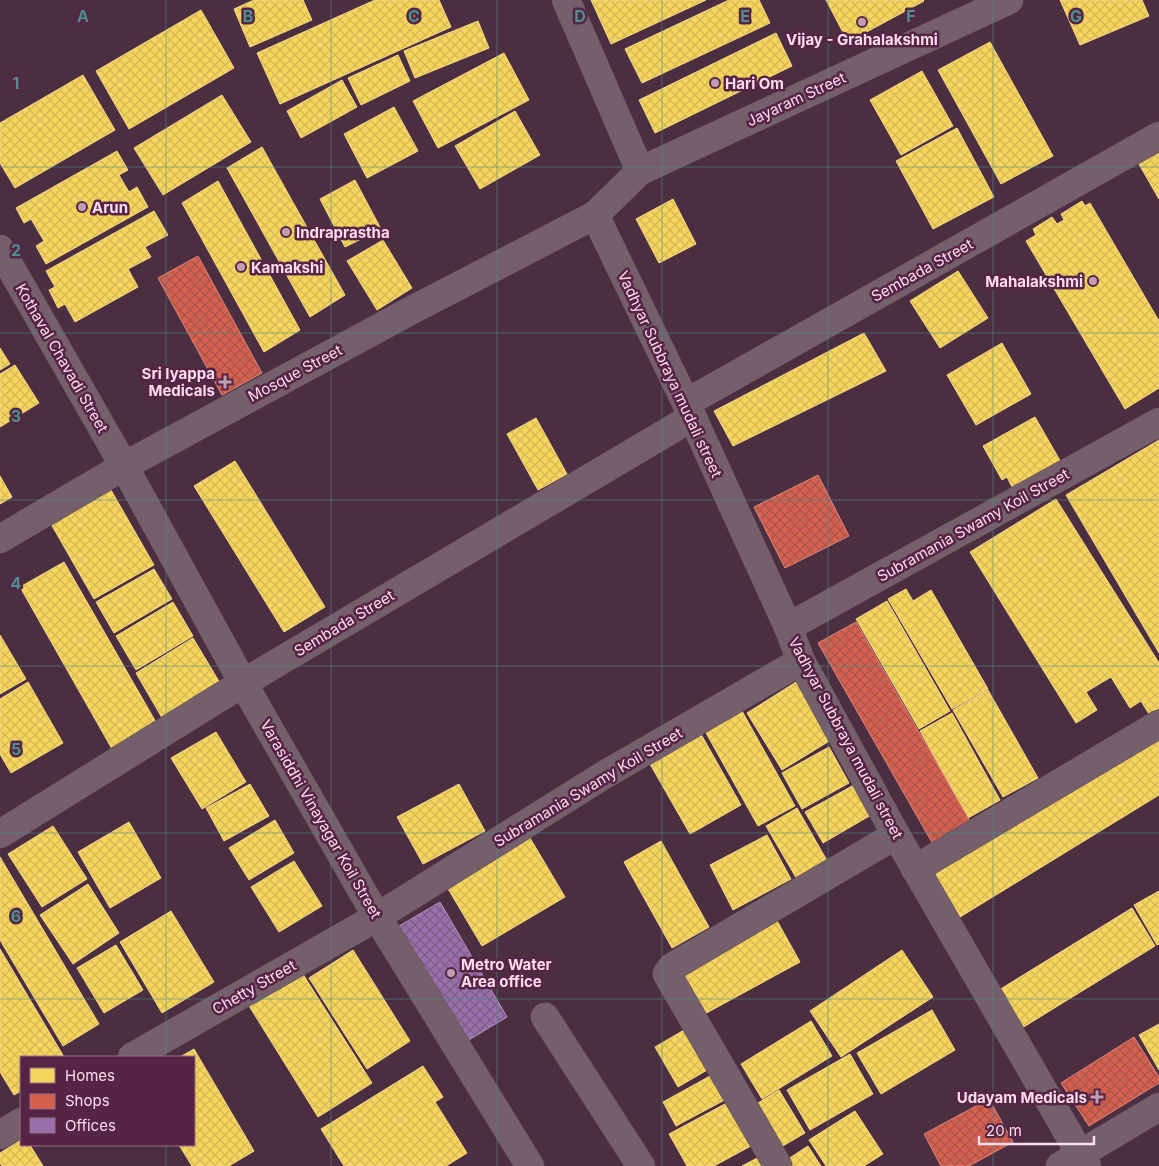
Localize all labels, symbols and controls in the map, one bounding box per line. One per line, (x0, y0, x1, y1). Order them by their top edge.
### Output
text: A (77, 6, 89, 26)
text: B (243, 6, 253, 26)
text: C (408, 6, 420, 26)
text: D (574, 6, 586, 26)
text: E (740, 6, 750, 26)
text: F (906, 6, 916, 26)
text: G (1070, 6, 1082, 26)
marker: Vijay - Grahalakshmi (856, 16, 868, 28)
place label: Vijay - Grahalakshmi (786, 30, 938, 49)
street label: Jayaram Street (743, 68, 849, 130)
text: 1 (13, 73, 19, 93)
place label: Hari Om (725, 74, 784, 93)
marker: Hari Om (709, 77, 721, 89)
place label: Arun (92, 198, 128, 217)
marker: Arun (76, 201, 88, 213)
place label: Indraprastha (296, 223, 390, 242)
marker: Indraprastha (280, 226, 292, 238)
street label: Sembada Street (868, 234, 976, 306)
text: 2 (11, 240, 21, 260)
place label: Kamakshi (251, 258, 323, 277)
marker: Kamakshi (235, 261, 247, 273)
street label: Vadhyar Subbraya mudali street (614, 268, 726, 480)
place label: Mahalakshmi (985, 272, 1083, 291)
marker: Mahalakshmi (1087, 275, 1099, 287)
street label: Kothaval Chavadi Street (11, 280, 113, 436)
street label: Mosque Street (245, 340, 345, 406)
place label: Sri Iyappa Medicals (142, 364, 215, 400)
marker: Sri Iyappa Medicals (219, 376, 231, 388)
text: 3 (11, 406, 21, 426)
street label: Subramania Swamy Koil Street (874, 464, 1072, 586)
text: 4 (11, 573, 22, 593)
street label: Sembada Street (290, 586, 398, 660)
street label: Vadhyar Subbraya mudali street (785, 634, 907, 842)
street label: Varasiddhi Vinayagar Koil Street (256, 716, 386, 922)
street label: Subramania Swamy Koil Street (490, 723, 686, 851)
text: 5 (11, 739, 21, 759)
text: 6 (11, 906, 21, 926)
street label: Chetty Street (209, 955, 299, 1019)
place label: Metro Water Area office (461, 955, 552, 991)
marker: Metro Water Area office (445, 967, 457, 979)
legend (20, 1056, 195, 1146)
text: Homes (65, 1066, 115, 1085)
place label: Udayam Medicals (957, 1088, 1087, 1107)
text: Shops (65, 1091, 110, 1110)
marker: Udayam Medicals (1091, 1091, 1103, 1103)
scale bar (979, 1114, 1094, 1146)
text: Offices (65, 1116, 116, 1135)
text: 20 m (986, 1121, 1022, 1140)

